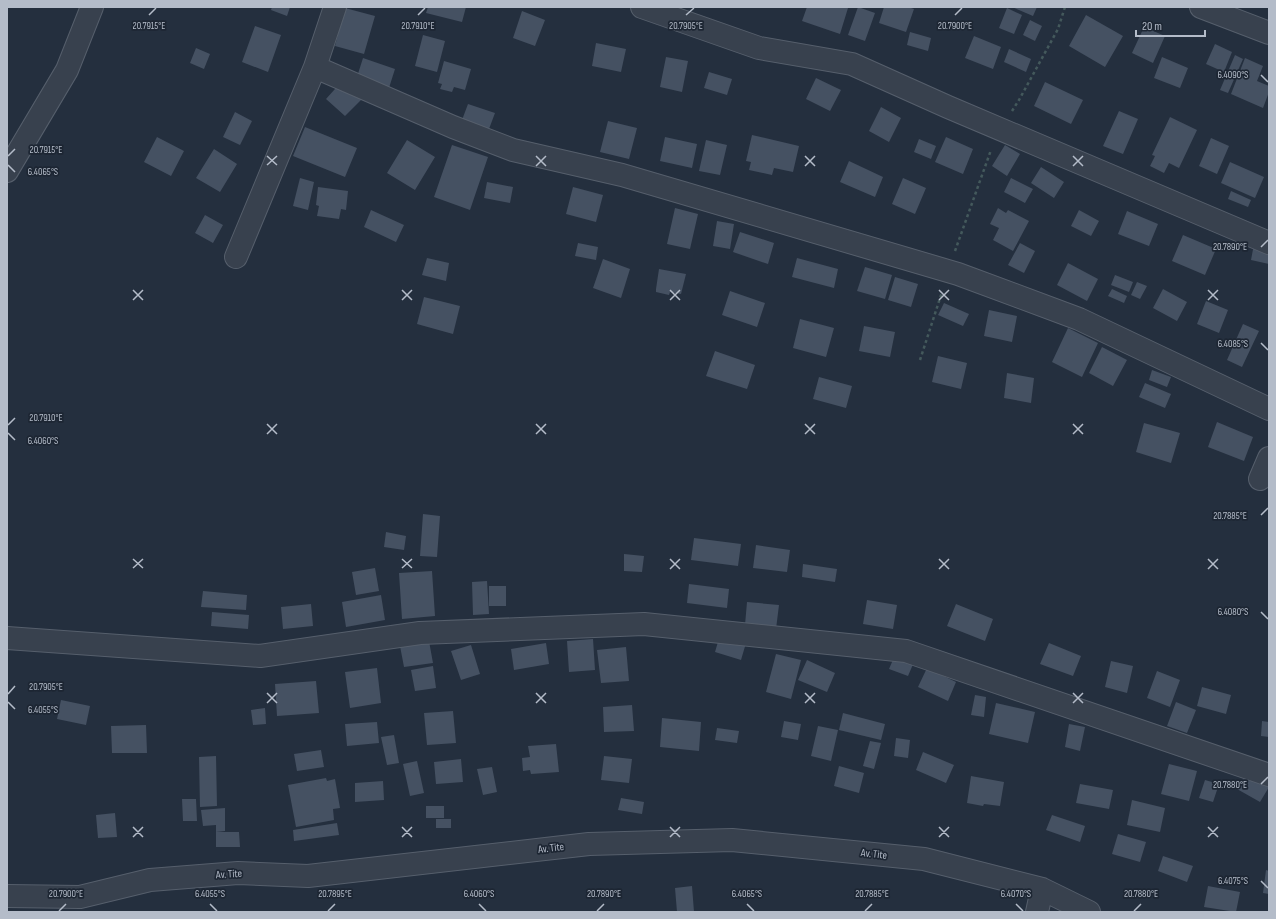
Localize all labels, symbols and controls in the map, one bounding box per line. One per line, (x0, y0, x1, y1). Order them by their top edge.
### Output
scale bar (1136, 12, 1205, 38)
text: 20 m (1142, 19, 1162, 34)
text: 20.7915°E (133, 20, 165, 32)
text: 20.7910°E (401, 20, 435, 32)
text: 20.7905°E (669, 20, 703, 32)
text: 20.7900°E (938, 20, 972, 32)
text: 6.4090°S (1218, 69, 1248, 81)
text: 20.7915°E (30, 144, 62, 156)
text: 6.4065°S (28, 166, 58, 178)
text: 20.7890°E (1213, 241, 1247, 253)
text: 6.4085°S (1218, 338, 1248, 350)
text: 20.7910°E (29, 412, 63, 424)
text: 6.4060°S (28, 435, 58, 447)
text: 20.7885°E (1213, 510, 1247, 522)
text: 6.4080°S (1218, 606, 1248, 618)
text: 20.7905°E (29, 681, 63, 693)
text: 6.4055°S (28, 704, 58, 716)
text: 20.7880°E (1213, 779, 1247, 791)
street label: Av. Tite (536, 840, 565, 856)
street label: Av. Tite (859, 846, 888, 862)
street label: Av. Tite (215, 867, 242, 881)
text: 6.4075°S (1218, 875, 1248, 887)
text: 20.7900°E (49, 888, 83, 900)
text: 6.4055°S (195, 888, 225, 900)
text: 20.7895°E (318, 888, 352, 900)
text: 6.4060°S (464, 888, 494, 900)
text: 20.7890°E (587, 888, 621, 900)
text: 6.4065°S (732, 888, 762, 900)
text: 20.7885°E (855, 888, 889, 900)
text: 6.4070°S (1001, 888, 1031, 900)
text: 20.7880°E (1124, 888, 1158, 900)

